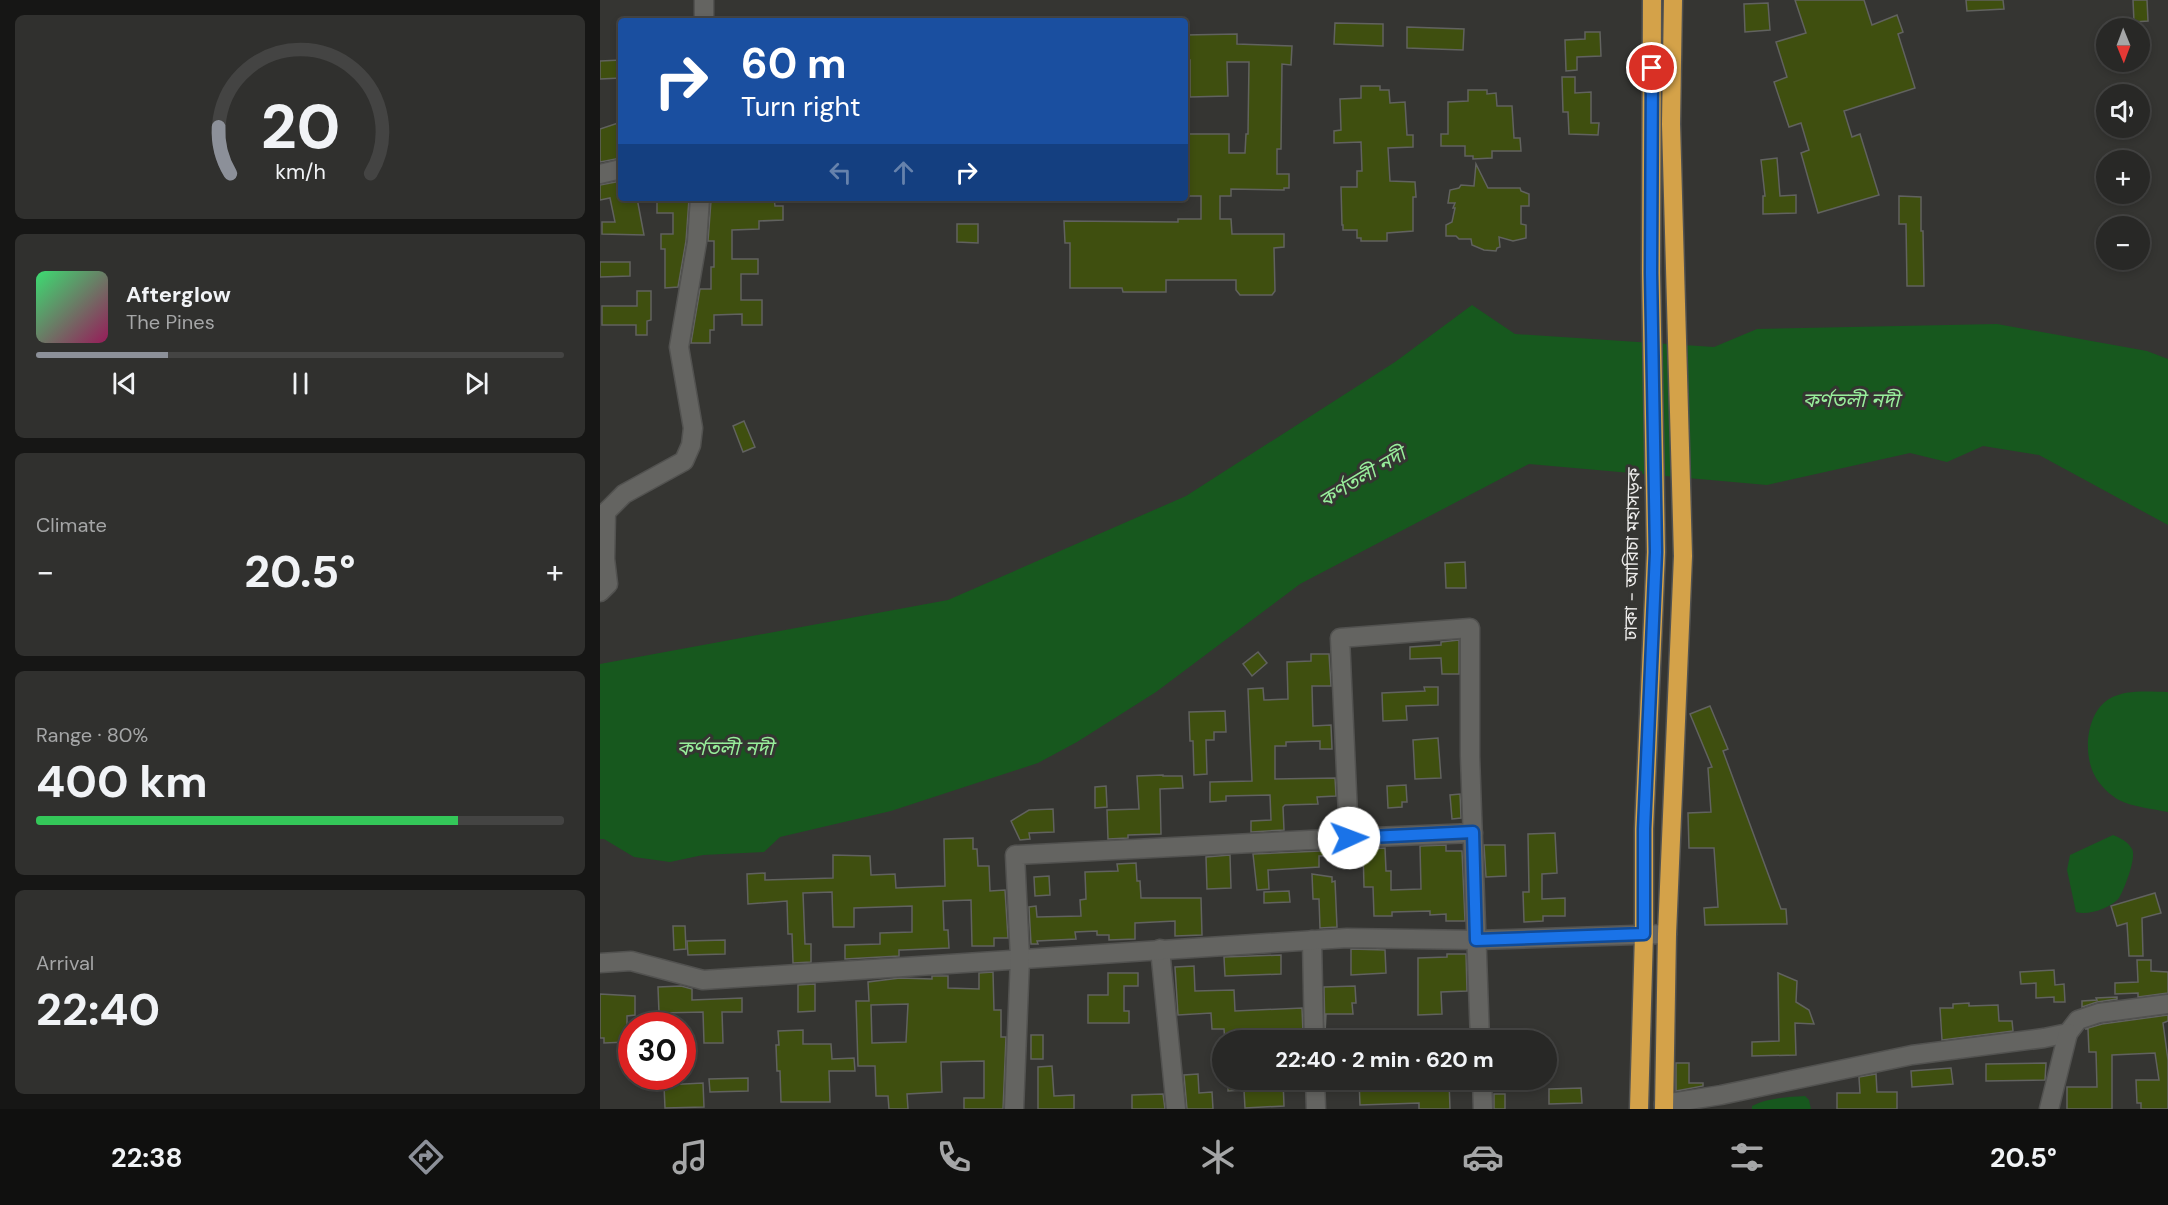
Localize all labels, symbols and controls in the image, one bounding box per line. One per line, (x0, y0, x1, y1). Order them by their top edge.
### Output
north arrow (2096, 18, 2150, 72)
map controls (2096, 18, 2150, 270)
text: 60 m (741, 36, 847, 91)
icon: right (642, 42, 720, 120)
pin (1626, 42, 1677, 93)
icon: arrive (1635, 51, 1668, 84)
button: sound (2096, 84, 2150, 138)
text: 20 (260, 86, 340, 167)
text: Turn right (741, 89, 861, 124)
button: + (2096, 150, 2150, 204)
icon: left (824, 156, 857, 189)
icon: ahead (887, 156, 920, 189)
icon: right (950, 156, 983, 189)
text: km/h (275, 158, 325, 186)
button: − (2096, 216, 2150, 270)
text: Afterglow (126, 280, 231, 309)
text: The Pines (126, 309, 215, 335)
icon: previous (108, 367, 141, 400)
icon: pause (284, 367, 317, 400)
icon: next (460, 367, 493, 400)
water label: কর্ণতলী নদী (1803, 387, 1903, 413)
water label: কর্ণতলী নদী (1314, 439, 1413, 513)
street label: ঢাকা - আরিচা মহাসড়ক (1618, 467, 1646, 642)
text: Climate (36, 512, 107, 538)
text: 20.5° (244, 542, 356, 601)
text: − (36, 550, 54, 593)
text: + (546, 550, 564, 593)
text: Range · 80% (36, 722, 148, 748)
water label: কর্ণতলী নদী (677, 735, 777, 761)
text: 400 km (36, 752, 208, 811)
position arrow (1317, 806, 1381, 870)
text: Arrival (36, 950, 94, 976)
text: 22:40 (36, 980, 160, 1039)
speed limit sign: 30 (618, 1012, 696, 1090)
text: 22:40 · 2 min · 620 m (1275, 1045, 1494, 1074)
icon: directions (405, 1136, 447, 1178)
icon: music (669, 1136, 711, 1178)
icon: phone (933, 1136, 975, 1178)
icon: climate (1197, 1136, 1239, 1178)
icon: car (1462, 1136, 1504, 1178)
icon: filters (1726, 1136, 1768, 1178)
text: 22:38 (111, 1140, 183, 1175)
text: 20.5° (1990, 1140, 2057, 1175)

